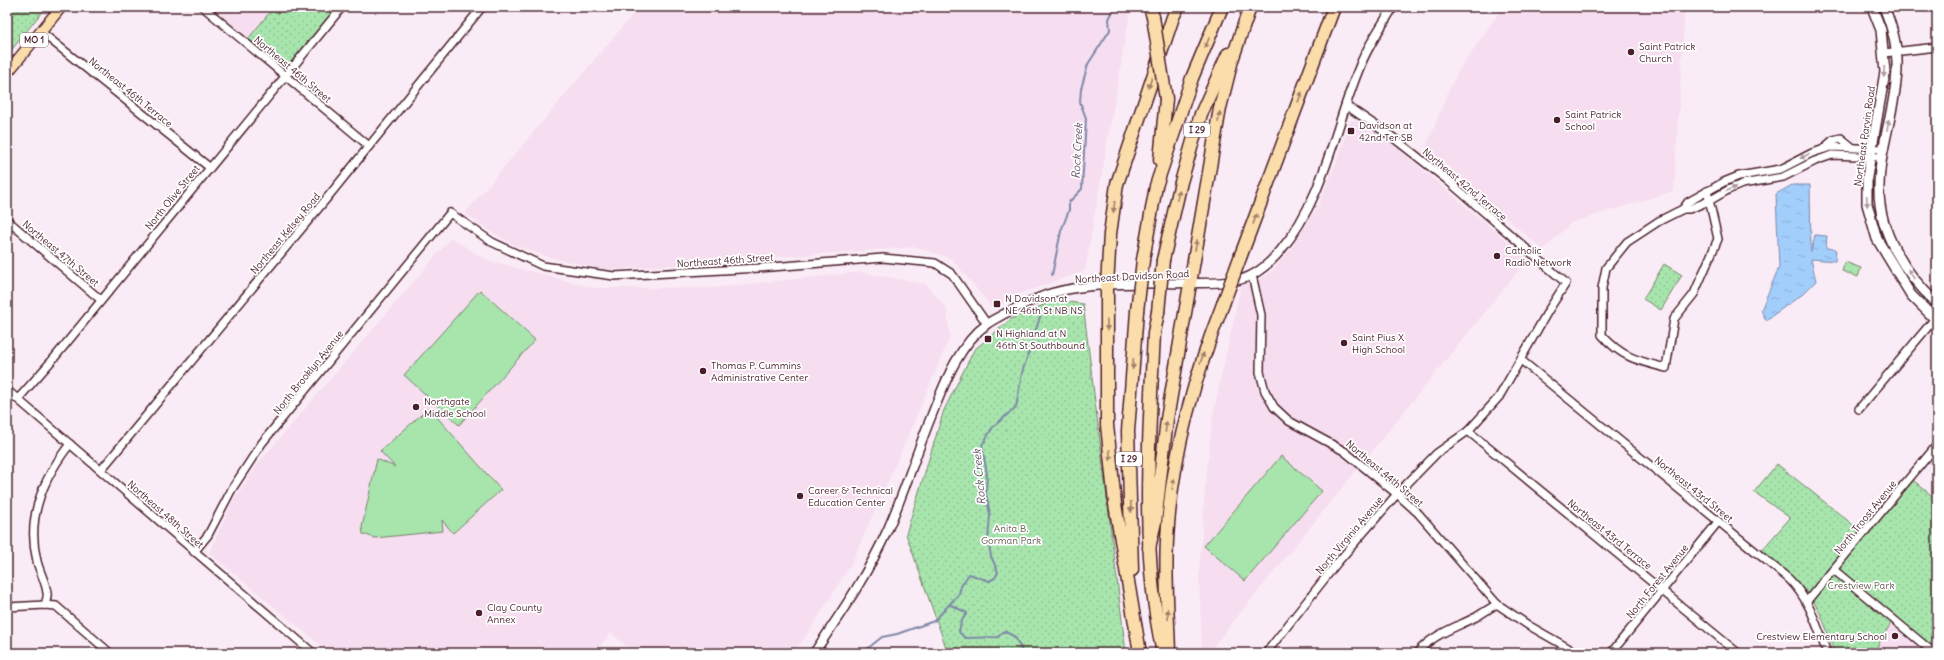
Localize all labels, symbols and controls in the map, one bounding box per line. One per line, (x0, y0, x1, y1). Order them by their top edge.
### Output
road number: MO 1 (20, 33, 48, 47)
street label: Northeast 46th Street (251, 33, 334, 106)
one-way arrow (1203, 37, 1209, 49)
place label: Saint Patrick Church (1639, 40, 1695, 65)
marker: Saint Patrick Church (1626, 47, 1636, 57)
street label: Northeast 46th Terrace (86, 55, 175, 130)
one-way arrow (1881, 66, 1888, 78)
one-way arrow (1146, 77, 1152, 89)
street label: Northeast Parvin Road (1851, 85, 1878, 187)
one-way arrow (1298, 90, 1304, 102)
place label: Saint Patrick School (1565, 108, 1621, 133)
one-way arrow (1216, 110, 1222, 123)
marker: Saint Patrick School (1552, 115, 1562, 125)
place label: Davidson at 42nd Ter SB (1359, 119, 1413, 144)
one-way arrow (1886, 119, 1892, 131)
water label: Rock Creek (1069, 121, 1086, 179)
road number: I 29 (1184, 123, 1210, 137)
marker: Davidson at 42nd Ter SB (1346, 126, 1356, 136)
street label: Northeast 42nd Terrace (1420, 145, 1510, 224)
one-way arrow (1799, 153, 1811, 160)
street label: North Olive Street (142, 162, 203, 232)
one-way arrow (1725, 186, 1736, 192)
one-way arrow (1176, 189, 1182, 201)
street label: Northeast Kelsey Road (248, 190, 323, 277)
one-way arrow (1864, 194, 1870, 207)
one-way arrow (1111, 201, 1117, 213)
one-way arrow (1252, 212, 1258, 224)
street label: Northeast 47th Street (20, 218, 102, 290)
one-way arrow (1193, 238, 1199, 251)
place label: Catholic Radio Network (1505, 244, 1571, 269)
street label: Northeast 46th Street (676, 251, 774, 270)
marker: Catholic Radio Network (1492, 251, 1502, 261)
street label: Northeast Davidson Road (1074, 267, 1190, 286)
one-way arrow (1907, 269, 1915, 280)
place label: N Davidson at NE 46th St NB NS (1005, 292, 1083, 317)
marker: N Davidson at NE 46th St NB NS (992, 299, 1002, 309)
one-way arrow (1104, 319, 1110, 332)
place label: N Highland at N 46th St Southbound (996, 327, 1085, 352)
street label: North Brooklyn Avenue (270, 328, 346, 417)
place label: Saint Pius X High School (1352, 331, 1405, 356)
marker: N Highland at N 46th St Southbound (983, 334, 993, 344)
marker: Saint Pius X High School (1339, 338, 1349, 348)
one-way arrow (1200, 352, 1206, 364)
one-way arrow (1130, 358, 1137, 370)
place label: Thomas P. Cummins Administrative Center (711, 359, 808, 384)
marker: Thomas P. Cummins Administrative Center (698, 366, 708, 376)
place label: Northgate Middle School (424, 395, 486, 420)
marker: Northgate Middle School (411, 402, 421, 412)
one-way arrow (1163, 421, 1169, 433)
street label: Northeast 44th Street (1343, 437, 1426, 510)
water label: Rock Creek (969, 447, 988, 505)
one-way arrow (1107, 449, 1113, 461)
road number: I 29 (1116, 452, 1142, 466)
street label: Northeast 43rd Street (1652, 454, 1736, 525)
street label: Northeast 48th Street (125, 478, 207, 551)
one-way arrow (1170, 478, 1176, 490)
street label: North Troost Avenue (1832, 478, 1899, 557)
place label: Career & Technical Education Center (808, 484, 893, 509)
marker: Career & Technical Education Center (795, 491, 805, 501)
street label: North Virginia Avenue (1313, 494, 1386, 577)
street label: Northeast 43rd Terrace (1565, 496, 1654, 572)
one-way arrow (1128, 501, 1134, 514)
park label: Anita B. Gorman Park (981, 522, 1041, 547)
street label: North Forest Avenue (1623, 542, 1691, 621)
park label: Crestview Park (1828, 579, 1895, 592)
place label: Clay County Annex (487, 601, 542, 626)
one-way arrow (1165, 607, 1171, 620)
marker: Clay County Annex (474, 608, 484, 618)
place label: Crestview Elementary School (1756, 630, 1887, 643)
marker: Crestview Elementary School (1890, 631, 1900, 641)

